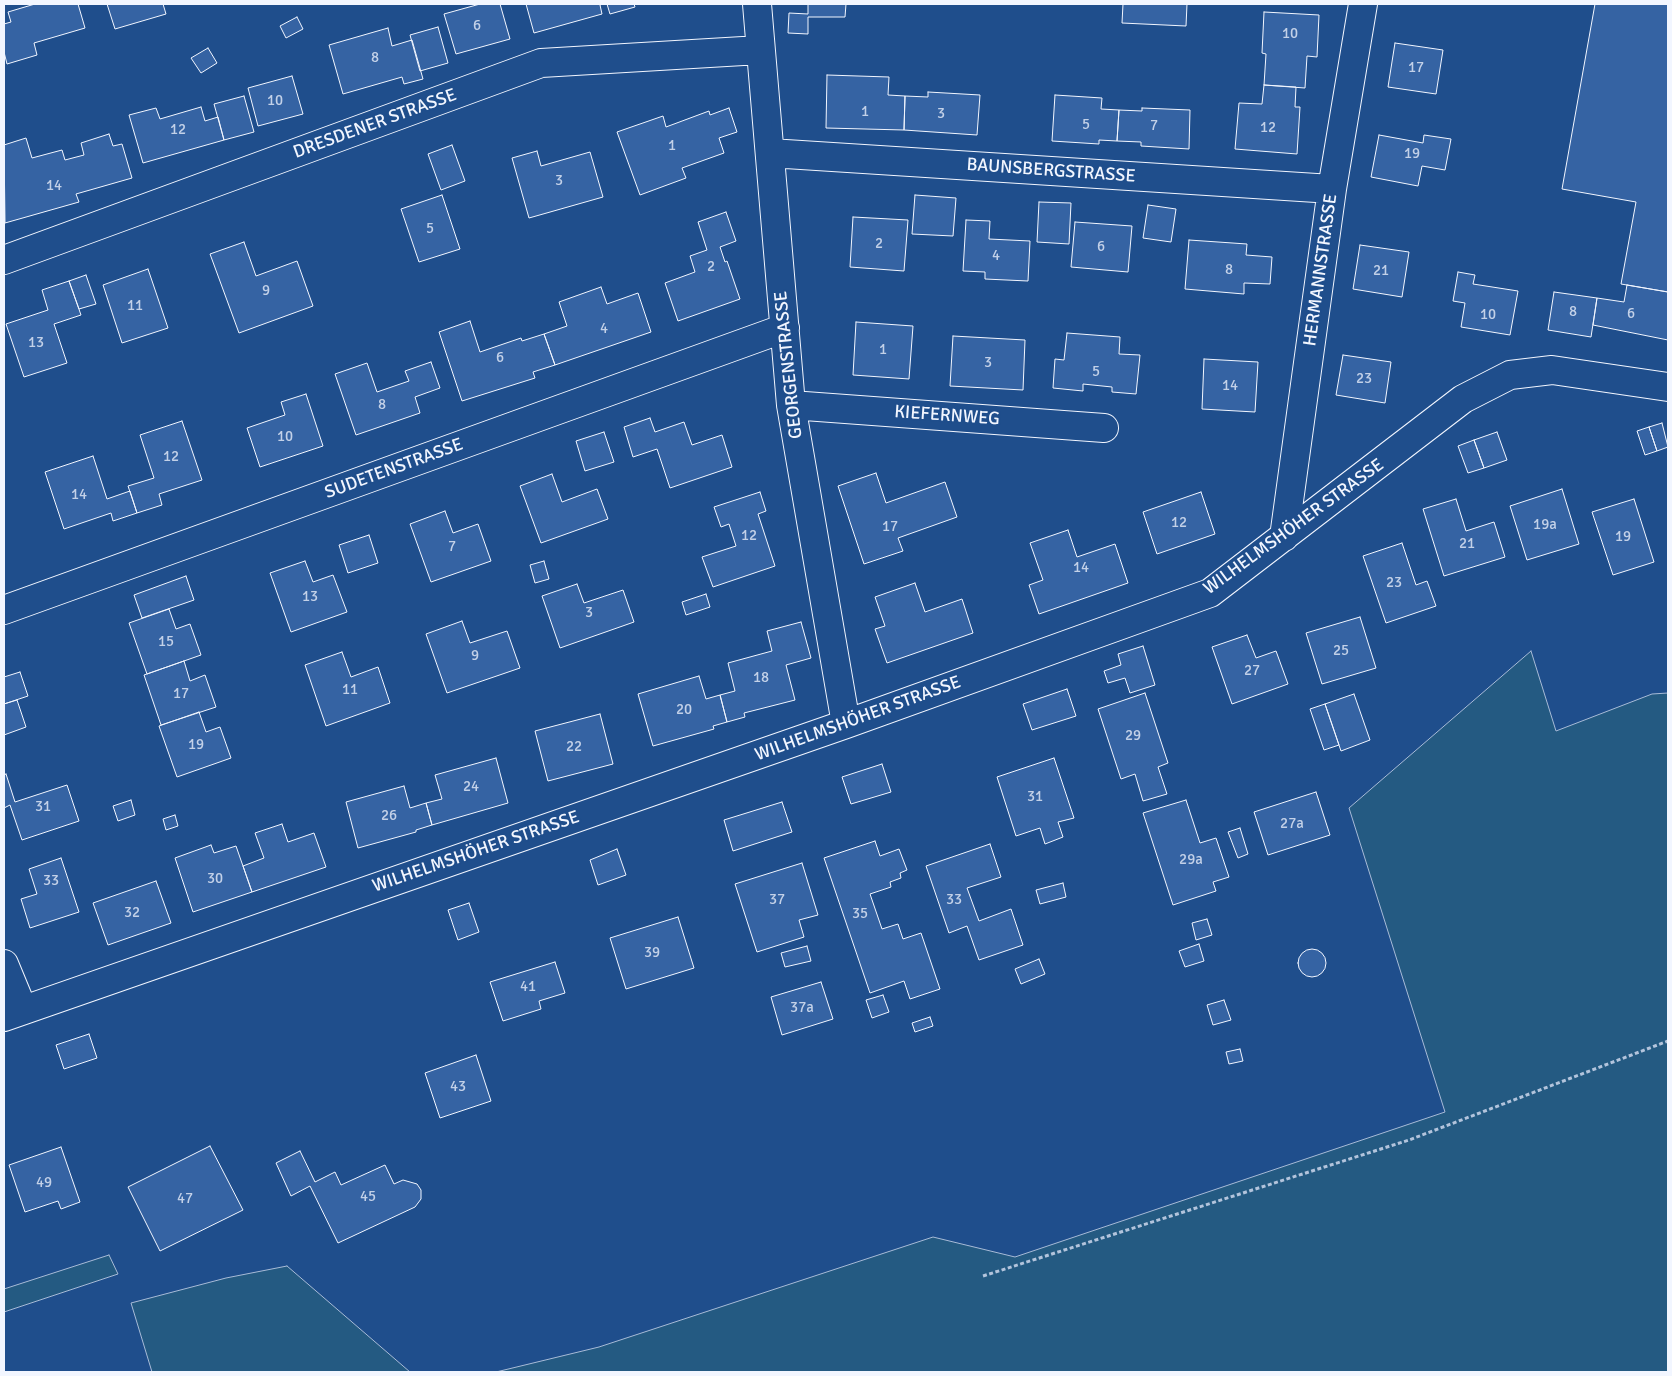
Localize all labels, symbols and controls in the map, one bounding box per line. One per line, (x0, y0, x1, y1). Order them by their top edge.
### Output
house number: 6 (473, 17, 481, 35)
house number: 10 (1282, 25, 1298, 43)
house number: 8 (371, 49, 379, 67)
house number: 17 (1408, 59, 1424, 77)
street label: DRESDENER STRASSE (290, 84, 460, 164)
house number: 10 (267, 92, 283, 110)
house number: 1 (861, 103, 869, 121)
house number: 3 (937, 105, 945, 123)
house number: 5 (1082, 116, 1090, 134)
house number: 7 (1150, 117, 1158, 135)
house number: 12 (1260, 119, 1276, 137)
house number: 12 (170, 121, 186, 139)
house number: 1 (668, 137, 676, 155)
house number: 19 (1404, 145, 1420, 163)
street label: BAUNSBERGSTRASSE (966, 154, 1136, 188)
house number: 3 (555, 172, 563, 190)
house number: 14 (46, 177, 62, 195)
street label: HERMANNSTRASSE (1300, 192, 1342, 348)
house number: 5 (426, 220, 434, 238)
house number: 2 (875, 235, 883, 253)
house number: 6 (1097, 238, 1105, 256)
house number: 4 (992, 247, 1000, 265)
house number: 2 (707, 258, 715, 276)
house number: 8 (1225, 261, 1233, 279)
house number: 21 (1373, 262, 1389, 280)
house number: 9 (262, 282, 270, 300)
street label: GEORGENSTRASSE (771, 290, 807, 440)
house number: 11 (127, 297, 143, 315)
house number: 8 (1569, 303, 1577, 321)
house number: 6 (1627, 305, 1635, 323)
house number: 10 (1480, 306, 1496, 324)
house number: 4 (600, 320, 608, 338)
house number: 13 (28, 334, 44, 352)
house number: 1 (879, 341, 887, 359)
house number: 6 (496, 349, 504, 367)
house number: 3 (984, 354, 992, 372)
house number: 5 (1092, 363, 1100, 381)
house number: 23 (1356, 370, 1372, 388)
house number: 14 (1222, 377, 1238, 395)
house number: 8 (378, 396, 386, 414)
street label: KIEFERNWEG (893, 402, 1001, 430)
house number: 10 (277, 428, 293, 446)
street label: SUDETENSTRASSE (322, 434, 466, 504)
house number: 12 (163, 448, 179, 466)
street label: WILHELMSHÖHER STRASSE (1200, 454, 1388, 600)
house number: 14 (71, 486, 87, 504)
house number: 12 (1171, 514, 1187, 532)
house number: 19a (1533, 516, 1557, 534)
house number: 17 (882, 518, 898, 536)
house number: 12 (741, 527, 757, 545)
house number: 19 (1615, 528, 1631, 546)
house number: 21 (1459, 535, 1475, 553)
house number: 7 (448, 538, 456, 556)
house number: 14 (1073, 559, 1089, 577)
house number: 23 (1386, 574, 1402, 592)
house number: 13 (302, 588, 318, 606)
house number: 3 (585, 604, 593, 622)
house number: 15 (158, 633, 174, 651)
house number: 25 (1333, 642, 1349, 660)
house number: 9 (471, 647, 479, 665)
house number: 27 (1244, 662, 1260, 680)
house number: 18 (753, 669, 769, 687)
street label: WILHELMSHÖHER STRASSE (752, 672, 964, 766)
house number: 11 (342, 681, 358, 699)
house number: 17 (173, 685, 189, 703)
house number: 20 (676, 701, 692, 719)
house number: 29 (1125, 727, 1141, 745)
house number: 19 (188, 736, 204, 754)
house number: 22 (566, 738, 582, 756)
house number: 24 (463, 778, 479, 796)
house number: 31 (1027, 788, 1043, 806)
house number: 31 (35, 798, 51, 816)
street label: WILHELMSHÖHER STRASSE (370, 806, 582, 898)
house number: 26 (381, 807, 397, 825)
house number: 27a (1280, 815, 1304, 833)
house number: 29a (1179, 851, 1203, 869)
house number: 30 (207, 870, 223, 888)
house number: 33 (43, 872, 59, 890)
house number: 37 (769, 891, 785, 909)
house number: 33 (946, 891, 962, 909)
house number: 32 (124, 904, 140, 922)
house number: 35 (852, 905, 868, 923)
house number: 39 (644, 944, 660, 962)
house number: 41 (520, 978, 536, 996)
house number: 37a (790, 999, 814, 1017)
house number: 43 (450, 1078, 466, 1096)
house number: 49 (36, 1174, 52, 1192)
house number: 45 (360, 1188, 376, 1206)
house number: 47 (177, 1190, 193, 1208)

